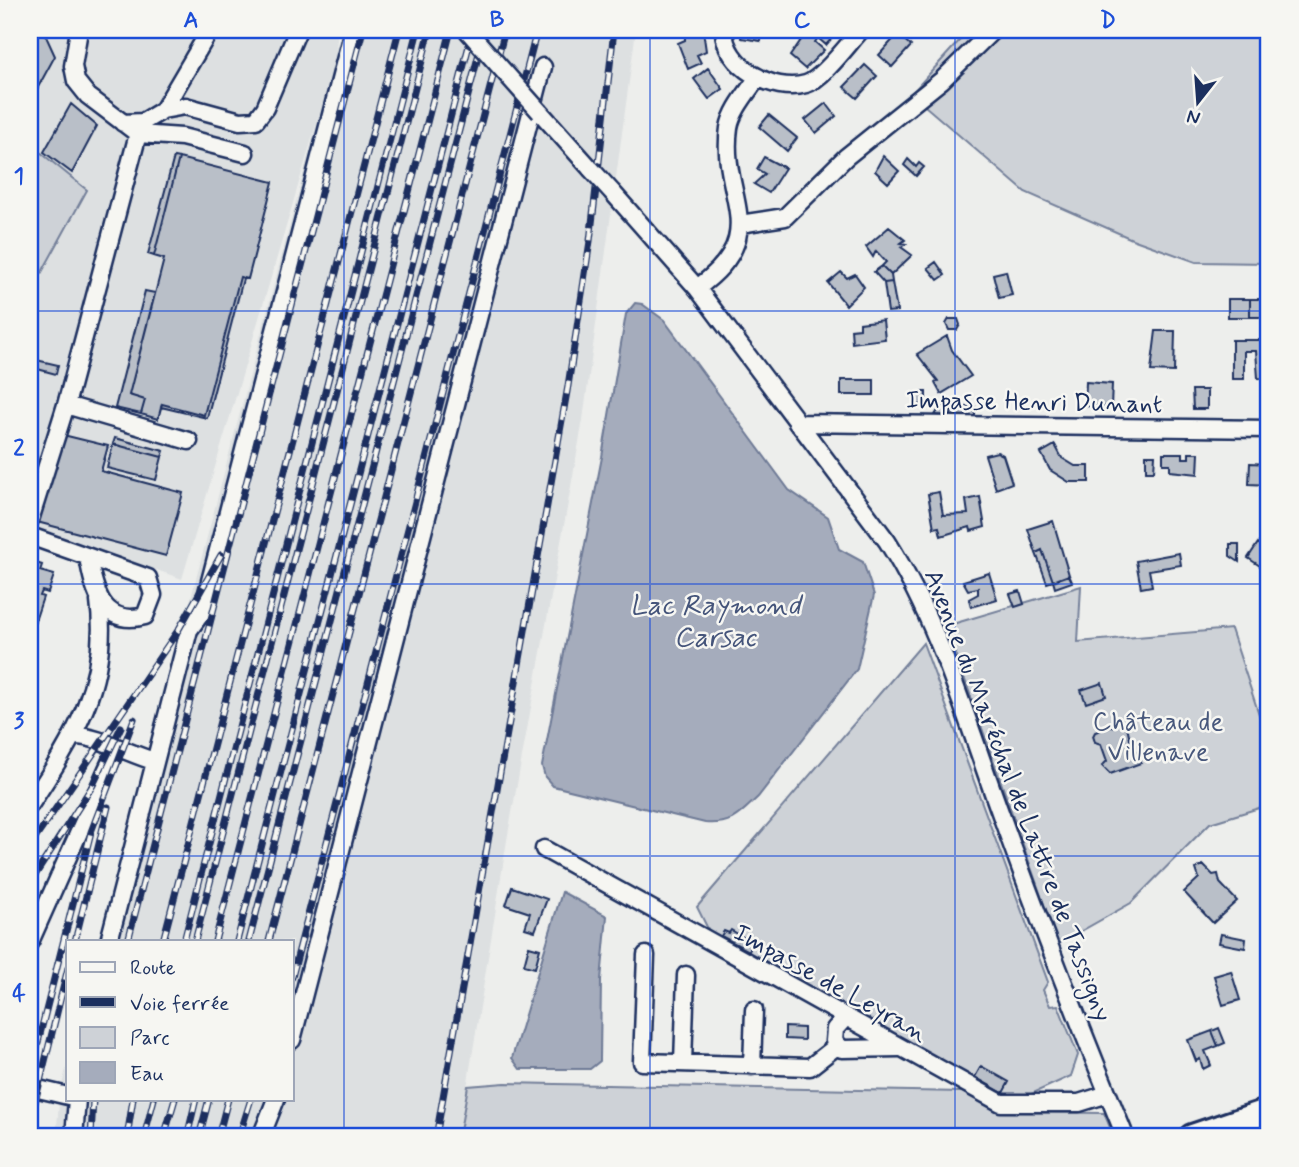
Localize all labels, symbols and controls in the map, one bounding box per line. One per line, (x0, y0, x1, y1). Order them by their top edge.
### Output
text: A (183, 6, 199, 36)
text: B (490, 6, 505, 36)
text: C (794, 6, 811, 36)
text: D (1100, 6, 1116, 36)
north arrow (1162, 66, 1232, 136)
text: N (1184, 103, 1203, 131)
text: 1 (14, 162, 24, 192)
street label: Impasse Henri Dunant (905, 384, 1163, 422)
text: 2 (13, 434, 25, 464)
street label: Avenue du Maréchal de Lattre de Tassigny (913, 565, 1119, 1027)
water label: Lac Raymond Carsac (630, 588, 803, 657)
park label: Château de Villenave (1093, 706, 1224, 770)
text: 3 (14, 707, 25, 737)
street label: Impasse de Leyran (727, 916, 933, 1051)
legend (66, 940, 294, 1100)
text: Route (130, 954, 176, 982)
text: 4 (12, 979, 26, 1009)
text: Voie ferrée (130, 990, 229, 1018)
text: Parc (130, 1024, 170, 1052)
text: Eau (130, 1060, 164, 1088)

